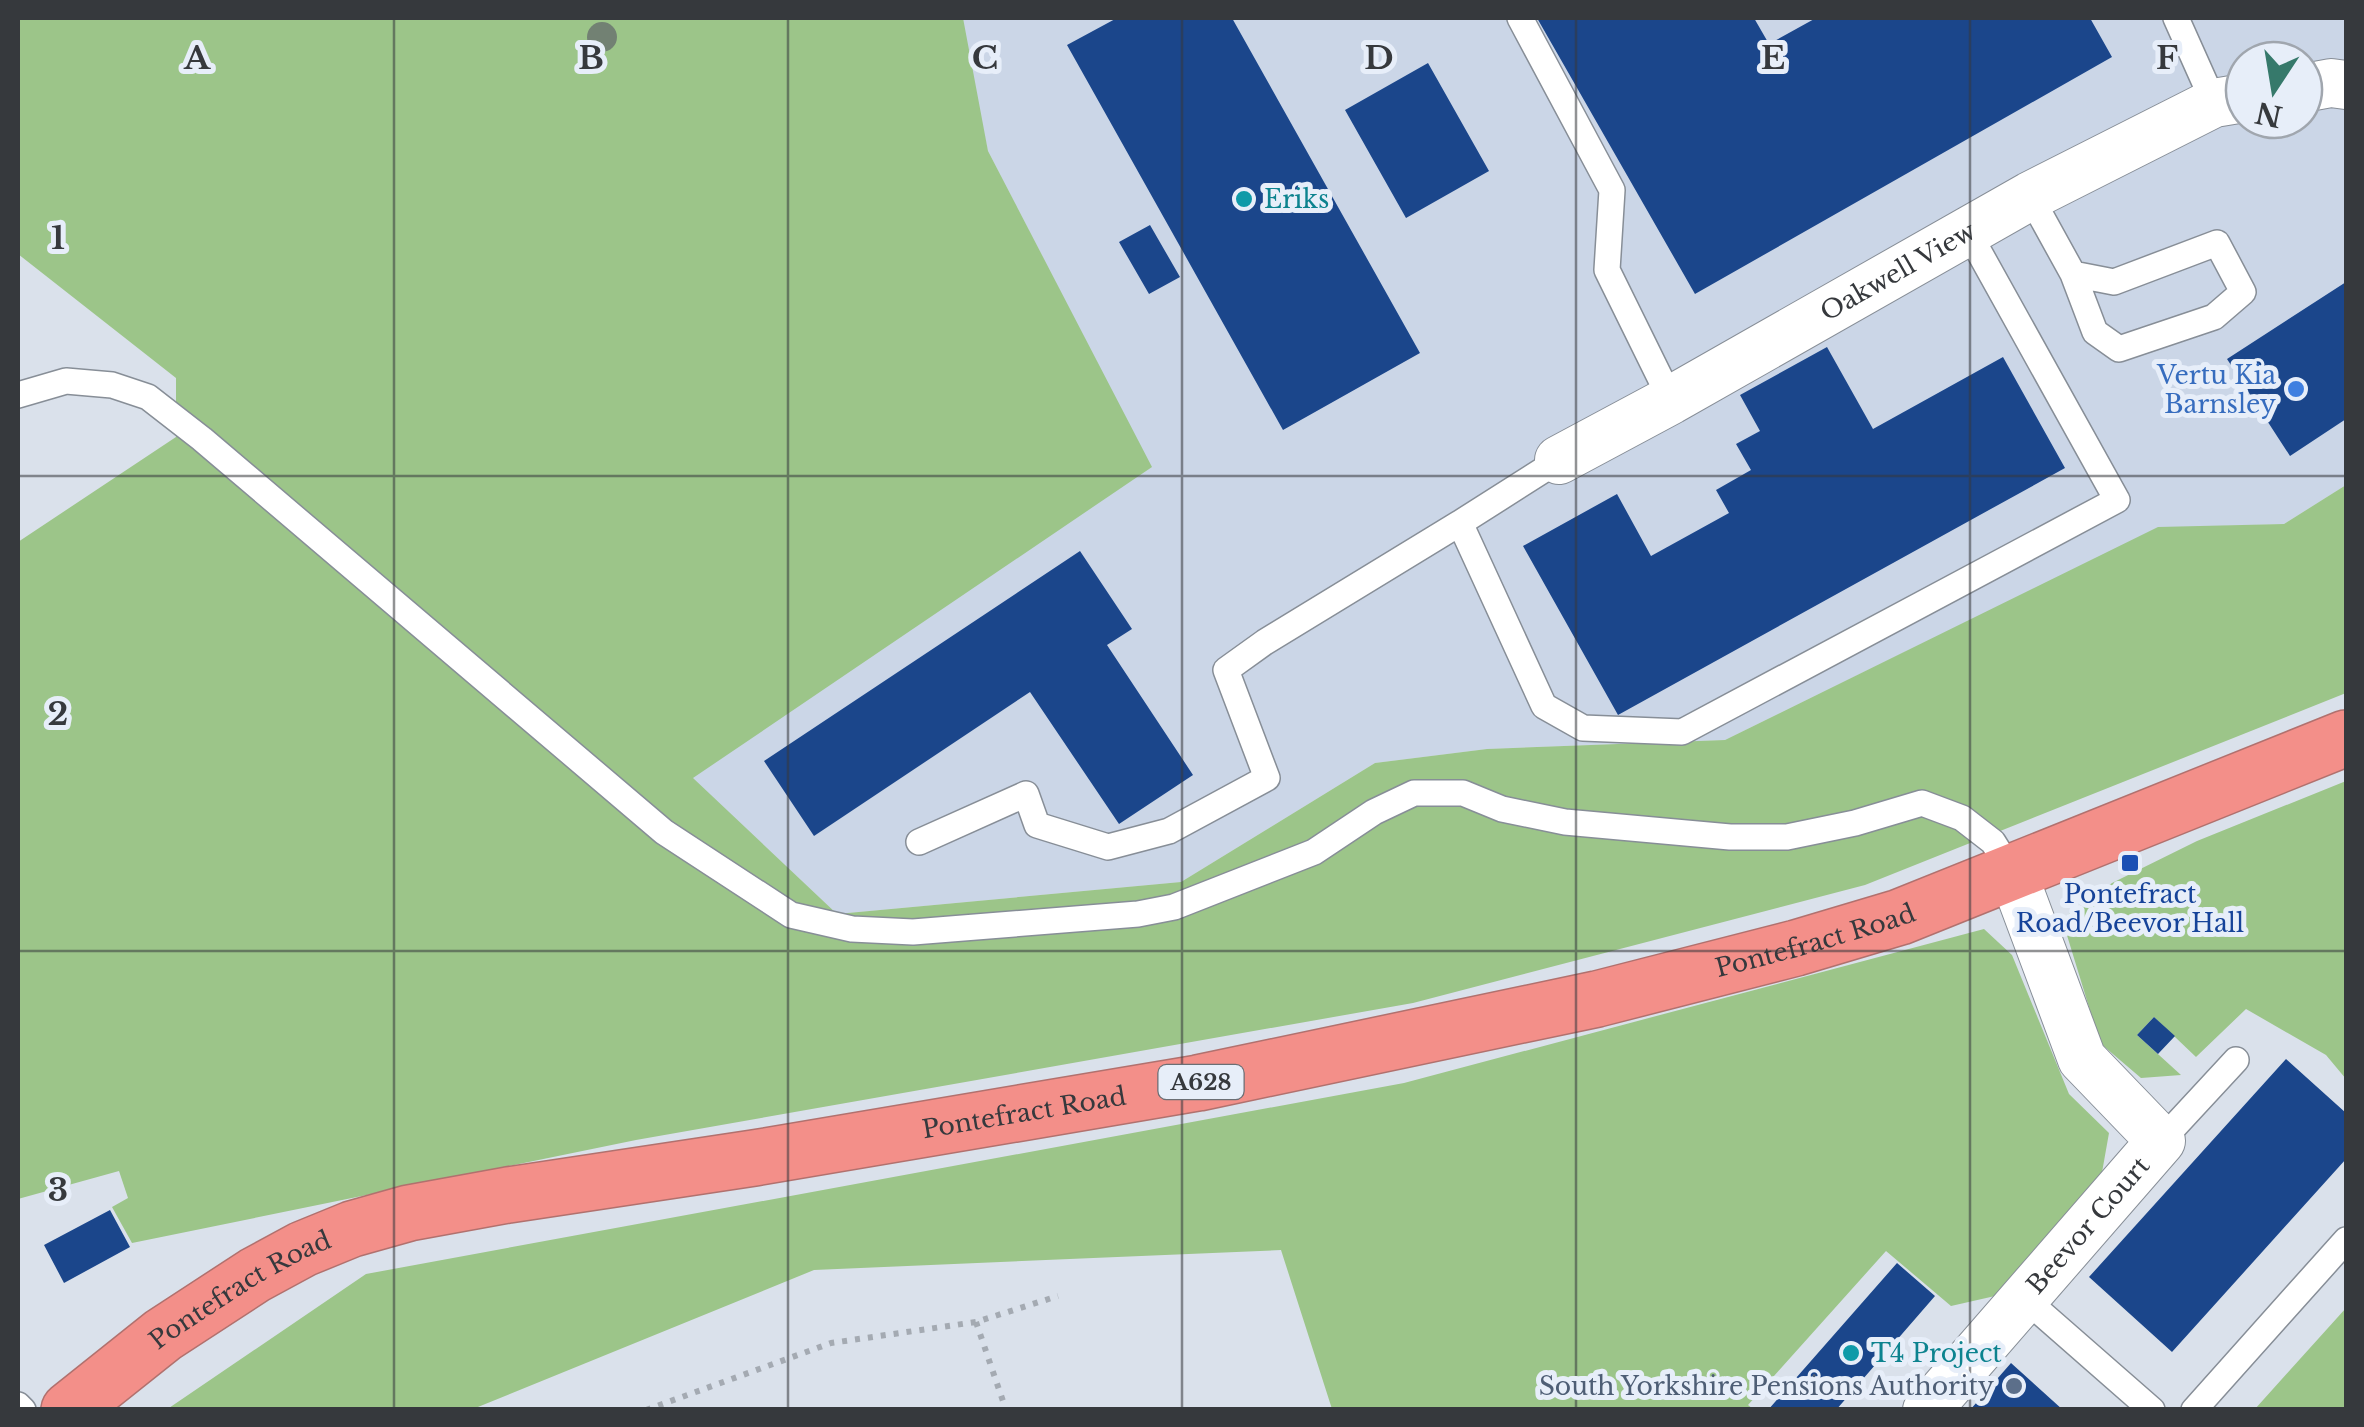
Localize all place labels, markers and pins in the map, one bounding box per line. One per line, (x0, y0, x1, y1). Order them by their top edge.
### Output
place label: Eriks (1264, 184, 1329, 215)
marker: Eriks (1233, 188, 1255, 210)
place label: Vertu Kia Barnsley (2156, 360, 2276, 420)
marker: Vertu Kia Barnsley (2285, 378, 2307, 400)
marker: Pontefract Road/Beevor Hall (2119, 852, 2141, 874)
place label: Pontefract Road/Beevor Hall (2016, 879, 2244, 939)
place label: T4 Project (1871, 1338, 2002, 1369)
marker: T4 Project (1840, 1342, 1862, 1364)
place label: South Yorkshire Pensions Authority (1539, 1371, 1994, 1402)
marker: South Yorkshire Pensions Authority (2003, 1375, 2025, 1397)

